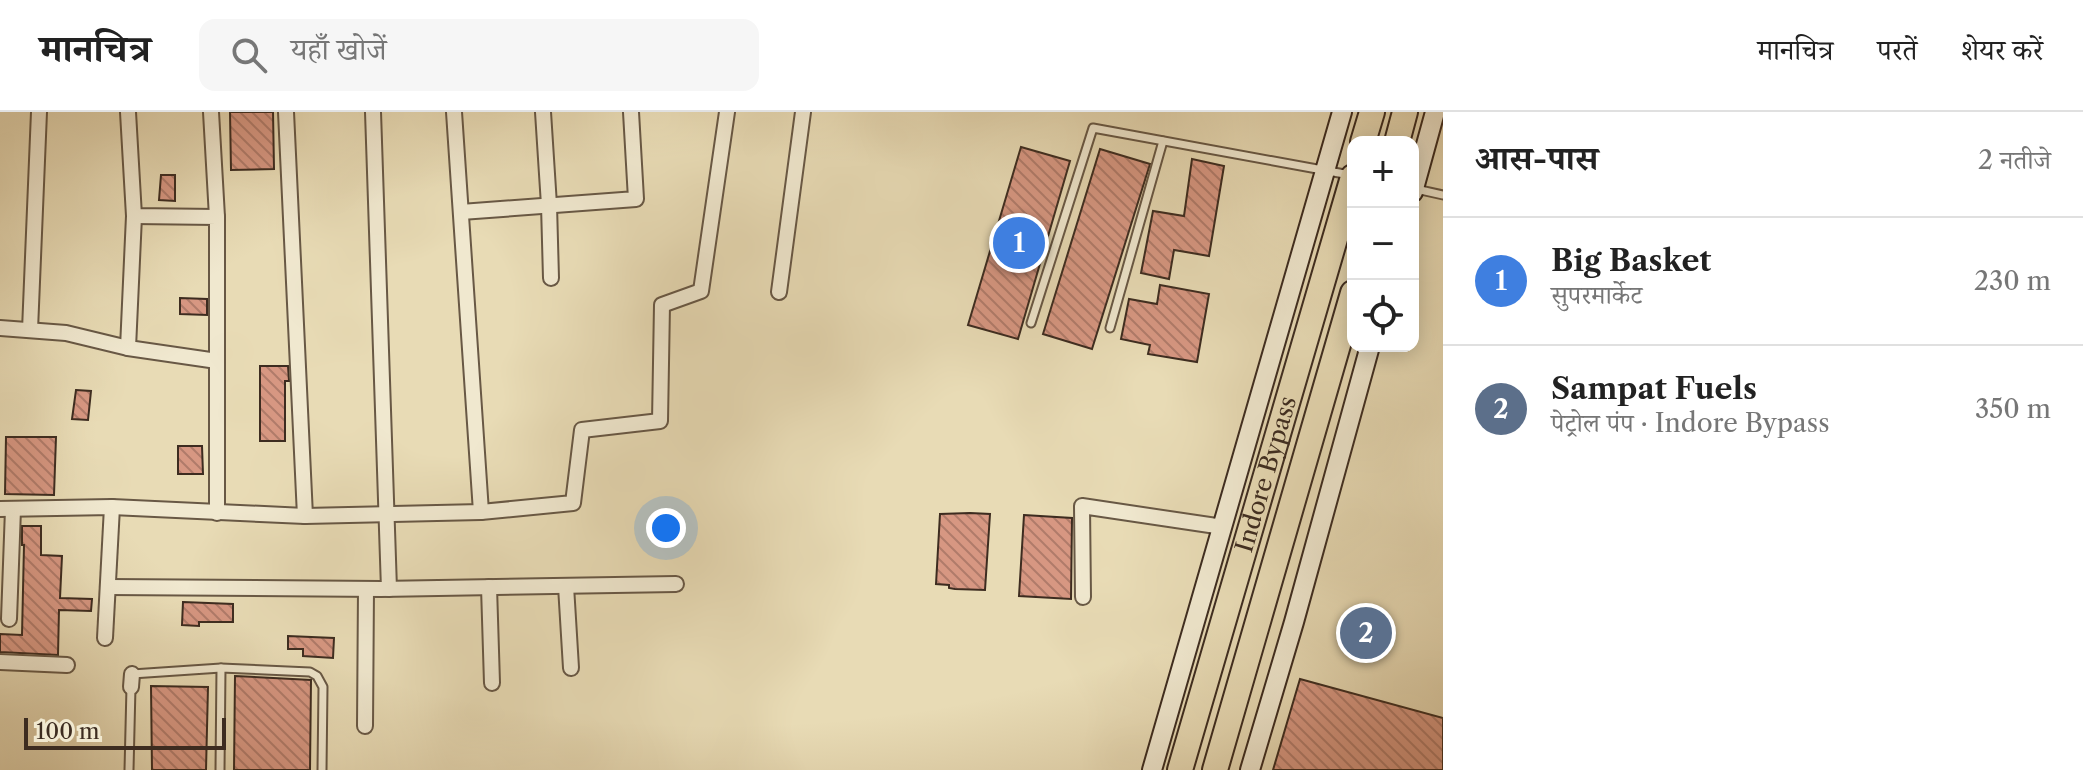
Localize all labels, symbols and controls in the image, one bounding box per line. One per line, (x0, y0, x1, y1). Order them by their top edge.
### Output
search box (199, 19, 759, 91)
text: मानचित्र (40, 25, 151, 72)
text: यहाँ खोजें (291, 31, 386, 68)
icon: search (227, 33, 271, 77)
text: मानचित्र (1757, 33, 1833, 67)
text: परतें (1877, 33, 1917, 67)
text: शेयर करें (1961, 33, 2043, 67)
map controls (1347, 136, 1419, 352)
button: + (1347, 136, 1419, 208)
text: आस-पास (1475, 137, 1598, 179)
text: 2 नतीजे (1978, 144, 2051, 176)
button: − (1347, 208, 1419, 280)
pin: 1 (993, 213, 1045, 273)
text: Big Basket (1551, 242, 1711, 279)
text: 1 (1495, 265, 1507, 297)
text: 230 m (1974, 265, 2051, 297)
text: सुपरमार्केट (1551, 279, 1642, 311)
button: locate (1347, 280, 1419, 352)
text: Sampat Fuels (1551, 370, 1757, 407)
street label: Indore Bypass (1229, 393, 1302, 556)
text: 2 (1493, 393, 1509, 425)
text: 350 m (1975, 393, 2051, 425)
text: पेट्रोल पंप · Indore Bypass (1551, 407, 1829, 439)
your location (646, 508, 686, 548)
pin: 2 (1340, 603, 1392, 663)
scale bar (24, 714, 226, 750)
text: 100 m (36, 718, 99, 745)

